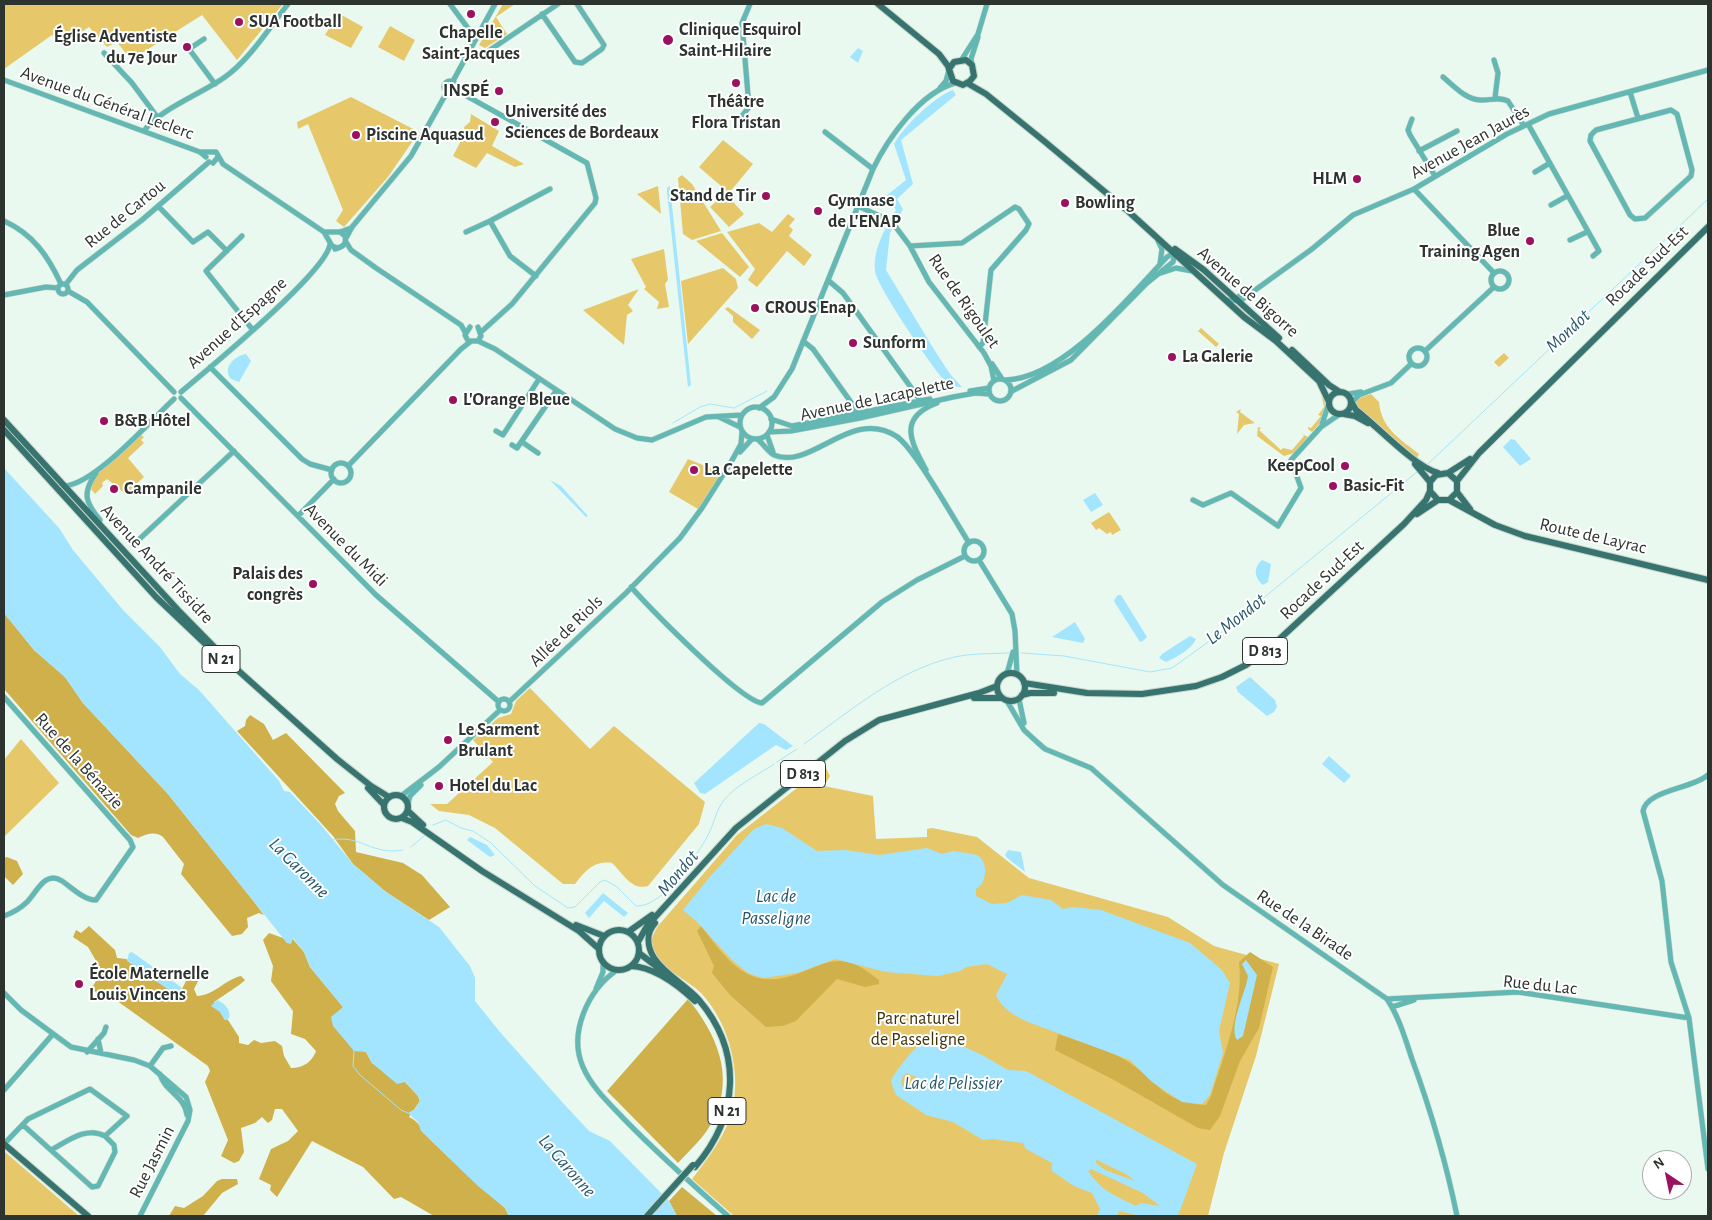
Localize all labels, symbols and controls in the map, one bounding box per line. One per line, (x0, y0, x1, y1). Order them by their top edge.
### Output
marker: Chapelle Saint-Jacques (465, 8, 477, 20)
place label: SUA Football (249, 11, 342, 33)
marker: SUA Football (233, 16, 245, 28)
place label: Clinique Esquirol Saint-Hilaire (679, 19, 801, 62)
place label: Chapelle Saint-Jacques (422, 22, 520, 64)
place label: Église Adventiste du 7e Jour (54, 26, 177, 68)
marker: Clinique Esquirol Saint-Hilaire (661, 33, 675, 47)
marker: Église Adventiste du 7e Jour (181, 41, 193, 53)
street label: Avenue du Général Leclerc (18, 62, 196, 144)
marker: Théâtre Flora Tristan (730, 77, 742, 89)
place label: INSPÉ (443, 80, 489, 102)
marker: INSPÉ (493, 85, 505, 97)
place label: Théâtre Flora Tristan (691, 91, 781, 134)
street label: Avenue Jean Jaurès (1407, 100, 1533, 184)
place label: Université des Sciences de Bordeaux (505, 101, 659, 144)
marker: Université des Sciences de Bordeaux (489, 116, 501, 128)
place label: Piscine Aquasud (366, 124, 484, 146)
marker: Piscine Aquasud (350, 129, 362, 141)
place label: HLM (1312, 168, 1347, 190)
marker: HLM (1351, 173, 1363, 185)
street label: Rue de Cartou (80, 175, 170, 253)
place label: Stand de Tir (670, 185, 756, 207)
marker: Stand de Tir (760, 190, 772, 202)
place label: Gymnase de L'ENAP (828, 190, 901, 232)
place label: Bowling (1075, 192, 1135, 214)
marker: Bowling (1059, 197, 1071, 209)
marker: Gymnase de L'ENAP (812, 205, 824, 217)
place label: Blue Training Agen (1419, 220, 1520, 262)
street label: Rocade Sud-Est (1601, 221, 1693, 311)
marker: Blue Training Agen (1524, 235, 1536, 247)
street label: Avenue de Bigorre (1193, 242, 1303, 342)
street label: Rue de Rigoulet (924, 250, 1004, 352)
street label: Avenue d'Espagne (183, 273, 291, 373)
place label: CROUS Enap (765, 297, 856, 319)
marker: CROUS Enap (749, 302, 761, 314)
water label: Mondot (1541, 305, 1595, 357)
place label: Sunform (863, 332, 926, 354)
marker: Sunform (847, 337, 859, 349)
place label: La Galerie (1182, 346, 1253, 368)
marker: La Galerie (1166, 351, 1178, 363)
street label: Avenue de Lacapelette (798, 372, 956, 426)
place label: L'Orange Bleue (463, 389, 570, 411)
marker: L'Orange Bleue (447, 394, 459, 406)
place label: B&B Hôtel (114, 410, 191, 432)
marker: B&B Hôtel (98, 415, 110, 427)
place label: KeepCool (1267, 455, 1335, 477)
place label: La Capelette (704, 459, 793, 481)
marker: KeepCool (1339, 460, 1351, 472)
marker: La Capelette (688, 464, 700, 476)
place label: Basic-Fit (1343, 475, 1404, 497)
place label: Campanile (124, 478, 202, 500)
marker: Basic-Fit (1327, 480, 1339, 492)
marker: Campanile (108, 483, 120, 495)
street label: Avenue du Midi (300, 499, 392, 591)
street label: Avenue André Tissidre (96, 500, 218, 628)
street label: Route de Layrac (1538, 513, 1648, 559)
street label: Rocade Sud-Est (1276, 536, 1368, 624)
place label: Palais des congrès (232, 563, 303, 606)
marker: Palais des congrès (307, 578, 319, 590)
water label: Le Mondot (1201, 588, 1271, 650)
street label: Allée de Riols (525, 591, 607, 671)
road number: D 813 (1242, 637, 1288, 664)
road number: N 21 (202, 646, 240, 672)
street label: Rue de la Bénazie (30, 709, 128, 813)
place label: Le Sarment Brulant (458, 719, 539, 762)
marker: Le Sarment Brulant (442, 734, 454, 746)
road number: D 813 (780, 761, 826, 788)
place label: Hotel du Lac (449, 775, 537, 797)
marker: Hotel du Lac (433, 780, 445, 792)
water label: La Garonne (264, 833, 334, 903)
water label: Mondot (652, 845, 704, 901)
water label: Lac de Passeligne (741, 885, 811, 929)
street label: Rue de la Birade (1253, 885, 1357, 965)
place label: École Maternelle Louis Vincens (89, 963, 209, 1006)
street label: Rue du Lac (1502, 970, 1578, 1000)
marker: École Maternelle Louis Vincens (73, 978, 85, 990)
park label: Parc naturel de Passeligne (871, 1008, 965, 1050)
water label: Lac de Pelissier (904, 1072, 1002, 1094)
road number: N 21 (708, 1098, 746, 1124)
street label: Rue Jasmin (125, 1122, 179, 1202)
water label: La Garonne (533, 1130, 601, 1202)
north arrow (1642, 1150, 1692, 1200)
text: N (1651, 1155, 1667, 1172)

